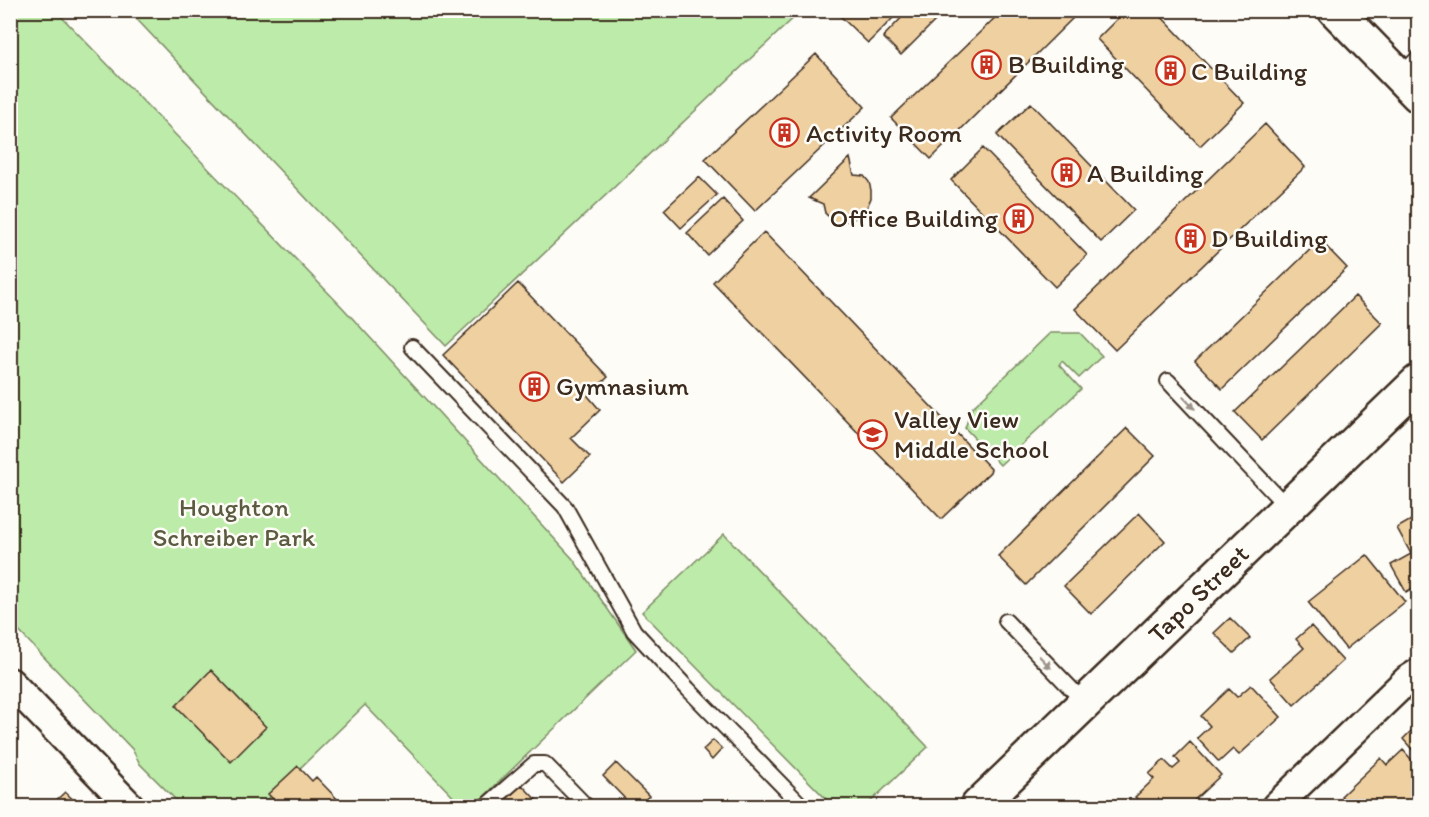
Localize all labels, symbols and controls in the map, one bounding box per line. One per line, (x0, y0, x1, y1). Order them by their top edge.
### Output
building icon: B Building (971, 48, 1003, 80)
place label: B Building (1008, 48, 1125, 80)
building icon: C Building (1154, 55, 1186, 87)
place label: C Building (1191, 55, 1308, 87)
building icon: Activity Room (769, 117, 801, 149)
place label: Activity Room (806, 117, 962, 149)
building icon: A Building (1050, 157, 1082, 189)
place label: A Building (1087, 157, 1204, 189)
place label: Office Building (829, 202, 999, 234)
building icon: Office Building (1003, 202, 1035, 234)
building icon: D Building (1174, 222, 1206, 254)
place label: D Building (1211, 222, 1328, 254)
building icon: Gymnasium (519, 370, 551, 402)
place label: Gymnasium (556, 370, 689, 402)
one-way arrow (1182, 396, 1196, 410)
place label: Valley View Middle School (894, 403, 1049, 465)
school or university icon: Valley View Middle School (857, 418, 889, 450)
park label: Houghton Schreiber Park (153, 491, 316, 553)
street label: Tapo Street (1141, 538, 1256, 650)
one-way arrow (1038, 654, 1052, 668)

